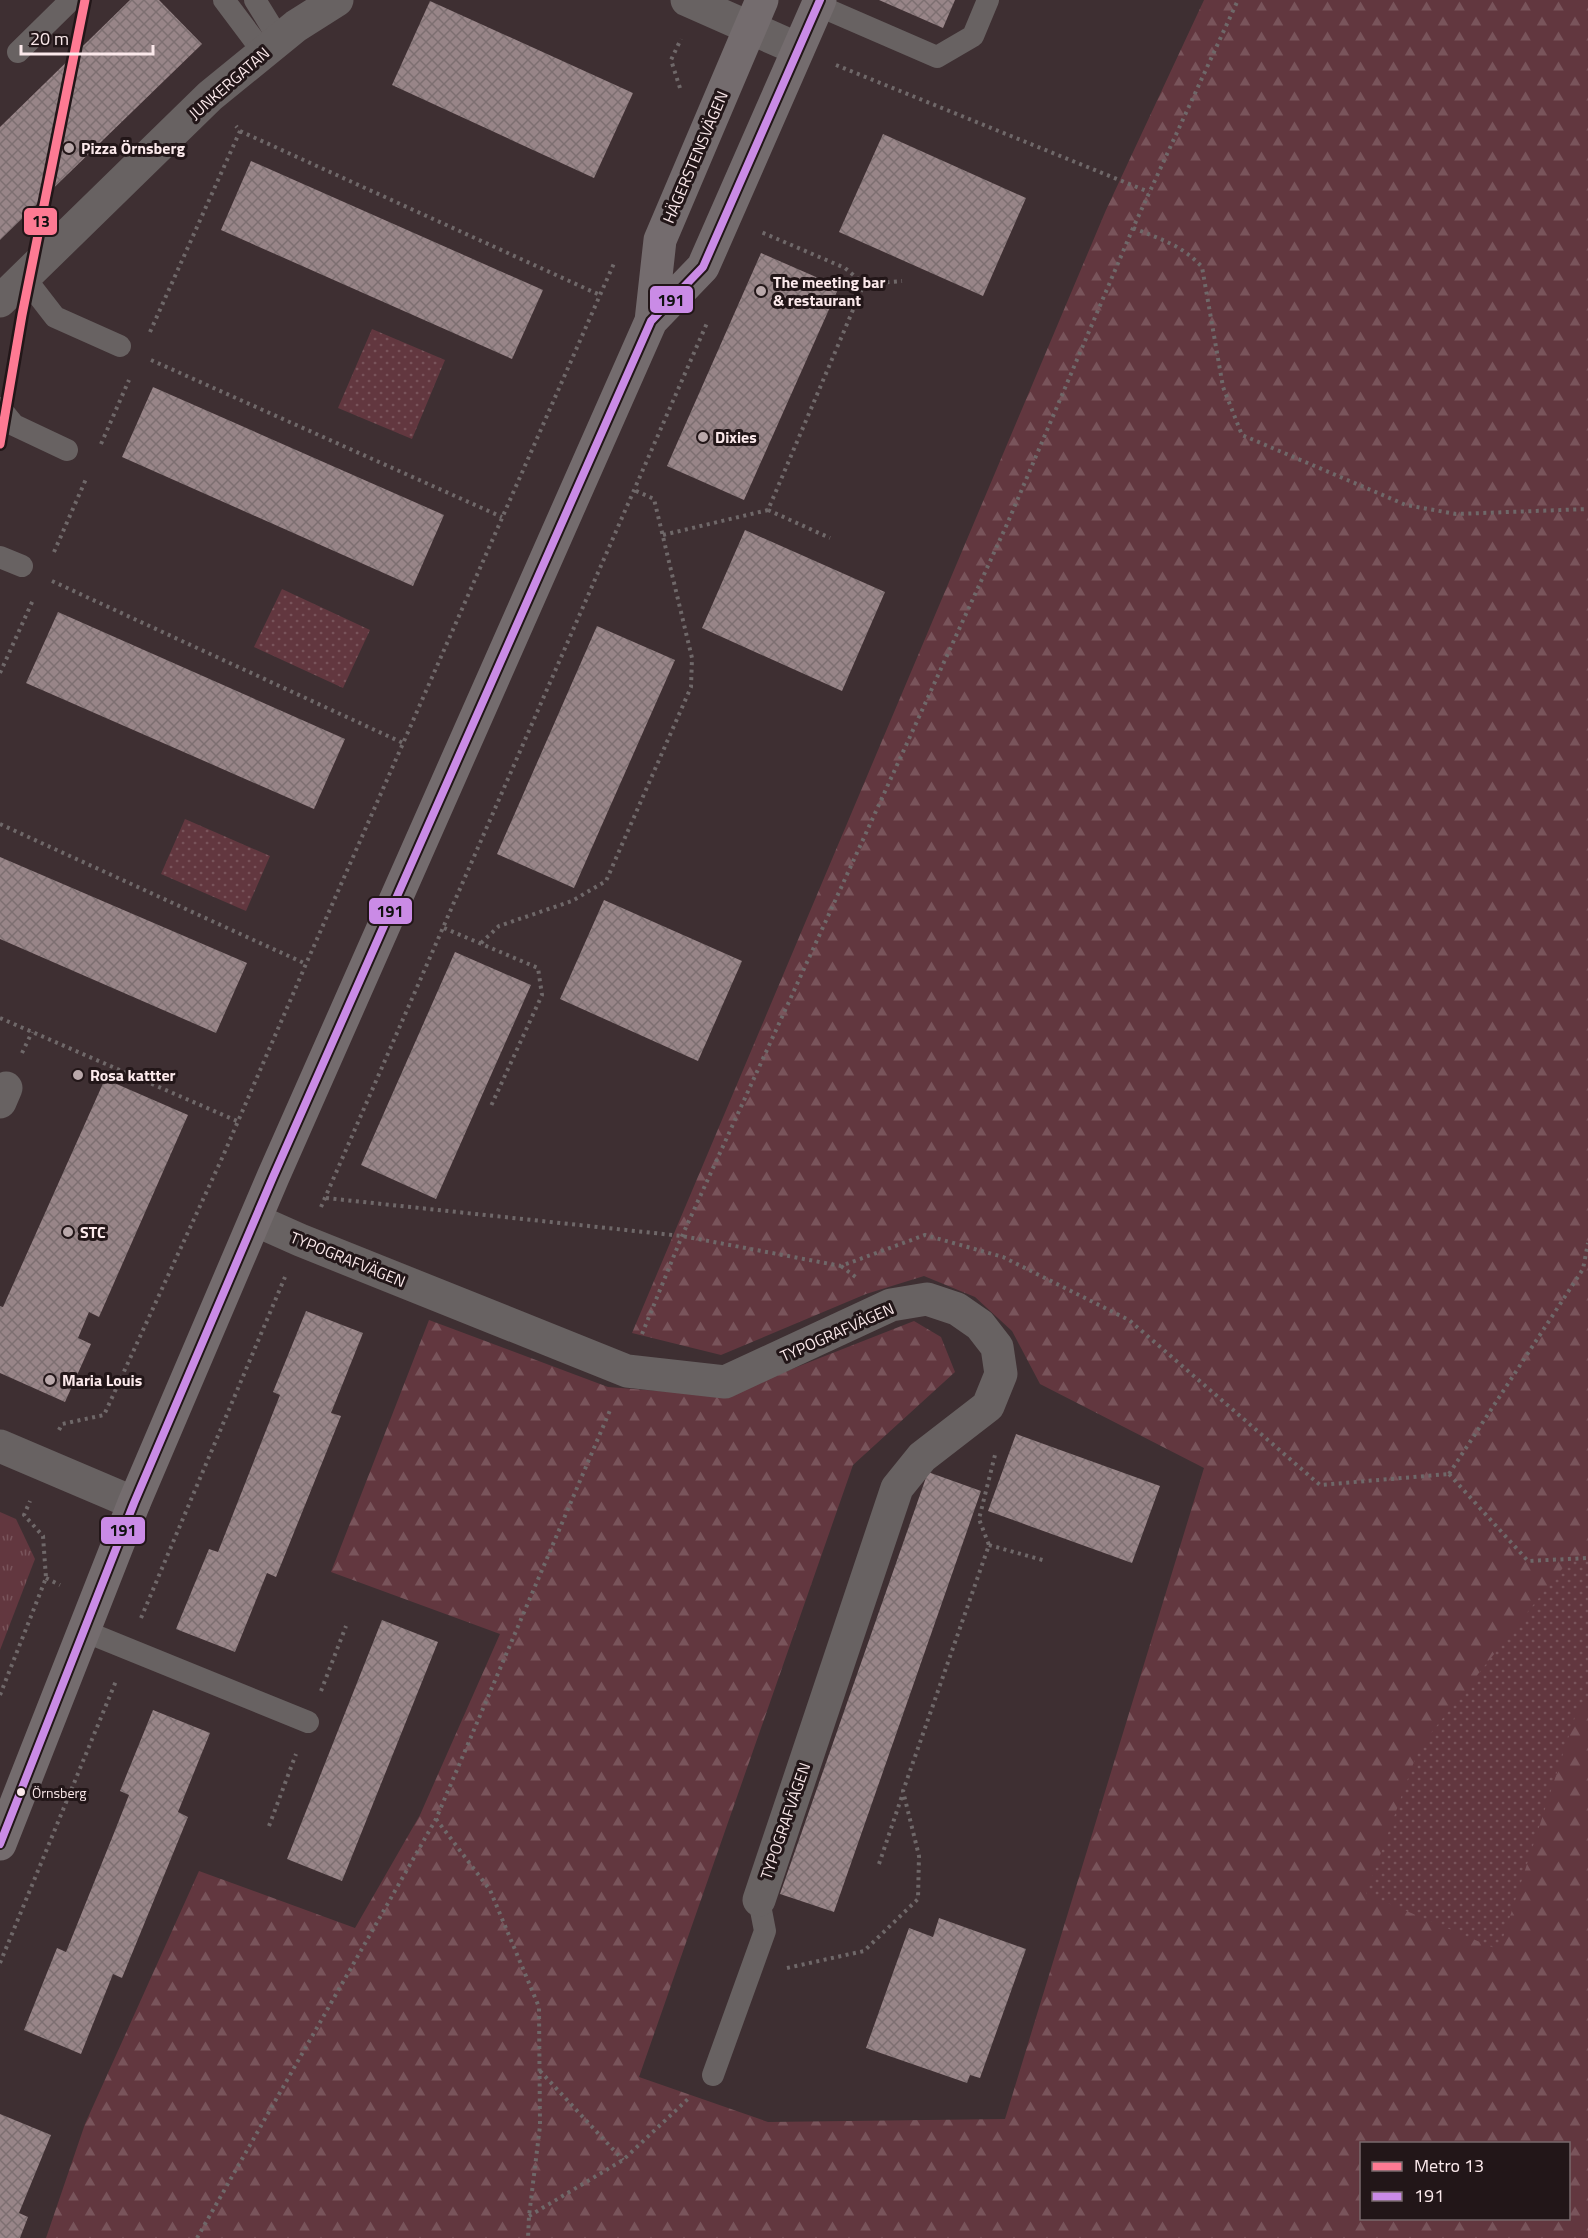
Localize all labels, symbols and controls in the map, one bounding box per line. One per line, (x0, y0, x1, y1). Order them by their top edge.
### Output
scale bar (21, 18, 153, 56)
text: 20 m (30, 25, 69, 52)
street label: JUNKERGATAN (183, 41, 275, 125)
street label: HÄGERSTENSVÄGEN (656, 87, 734, 227)
place label: Pizza Örnsberg (81, 136, 185, 160)
marker: Pizza Örnsberg (62, 141, 76, 155)
line badge: 13 (23, 207, 58, 236)
text: 13 (32, 209, 50, 233)
place label: The meeting bar & restaurant (773, 270, 885, 312)
marker: The meeting bar & restaurant (754, 284, 768, 298)
line badge: 191 (649, 285, 694, 314)
text: 191 (658, 288, 684, 312)
place label: Dixies (715, 425, 757, 449)
marker: Dixies (696, 430, 710, 444)
line badge: 191 (368, 897, 413, 925)
text: 191 (377, 899, 403, 923)
place label: Rosa kattter (90, 1063, 176, 1087)
marker: Rosa kattter (71, 1068, 85, 1082)
place label: STC (80, 1220, 106, 1244)
marker: STC (61, 1225, 75, 1239)
street label: TYPOGRAFVÄGEN (287, 1225, 409, 1293)
street label: TYPOGRAFVÄGEN (776, 1296, 898, 1368)
place label: Maria Louis (62, 1368, 142, 1392)
marker: Maria Louis (43, 1373, 57, 1387)
line badge: 191 (100, 1516, 146, 1545)
text: 191 (110, 1518, 136, 1542)
street label: TYPOGRAFVÄGEN (754, 1759, 816, 1883)
place label: Örnsberg (32, 1782, 87, 1803)
marker: Örnsberg (15, 1786, 27, 1798)
legend (1360, 2142, 1570, 2220)
text: Metro 13 (1414, 2152, 1484, 2179)
text: 191 (1414, 2182, 1444, 2209)

